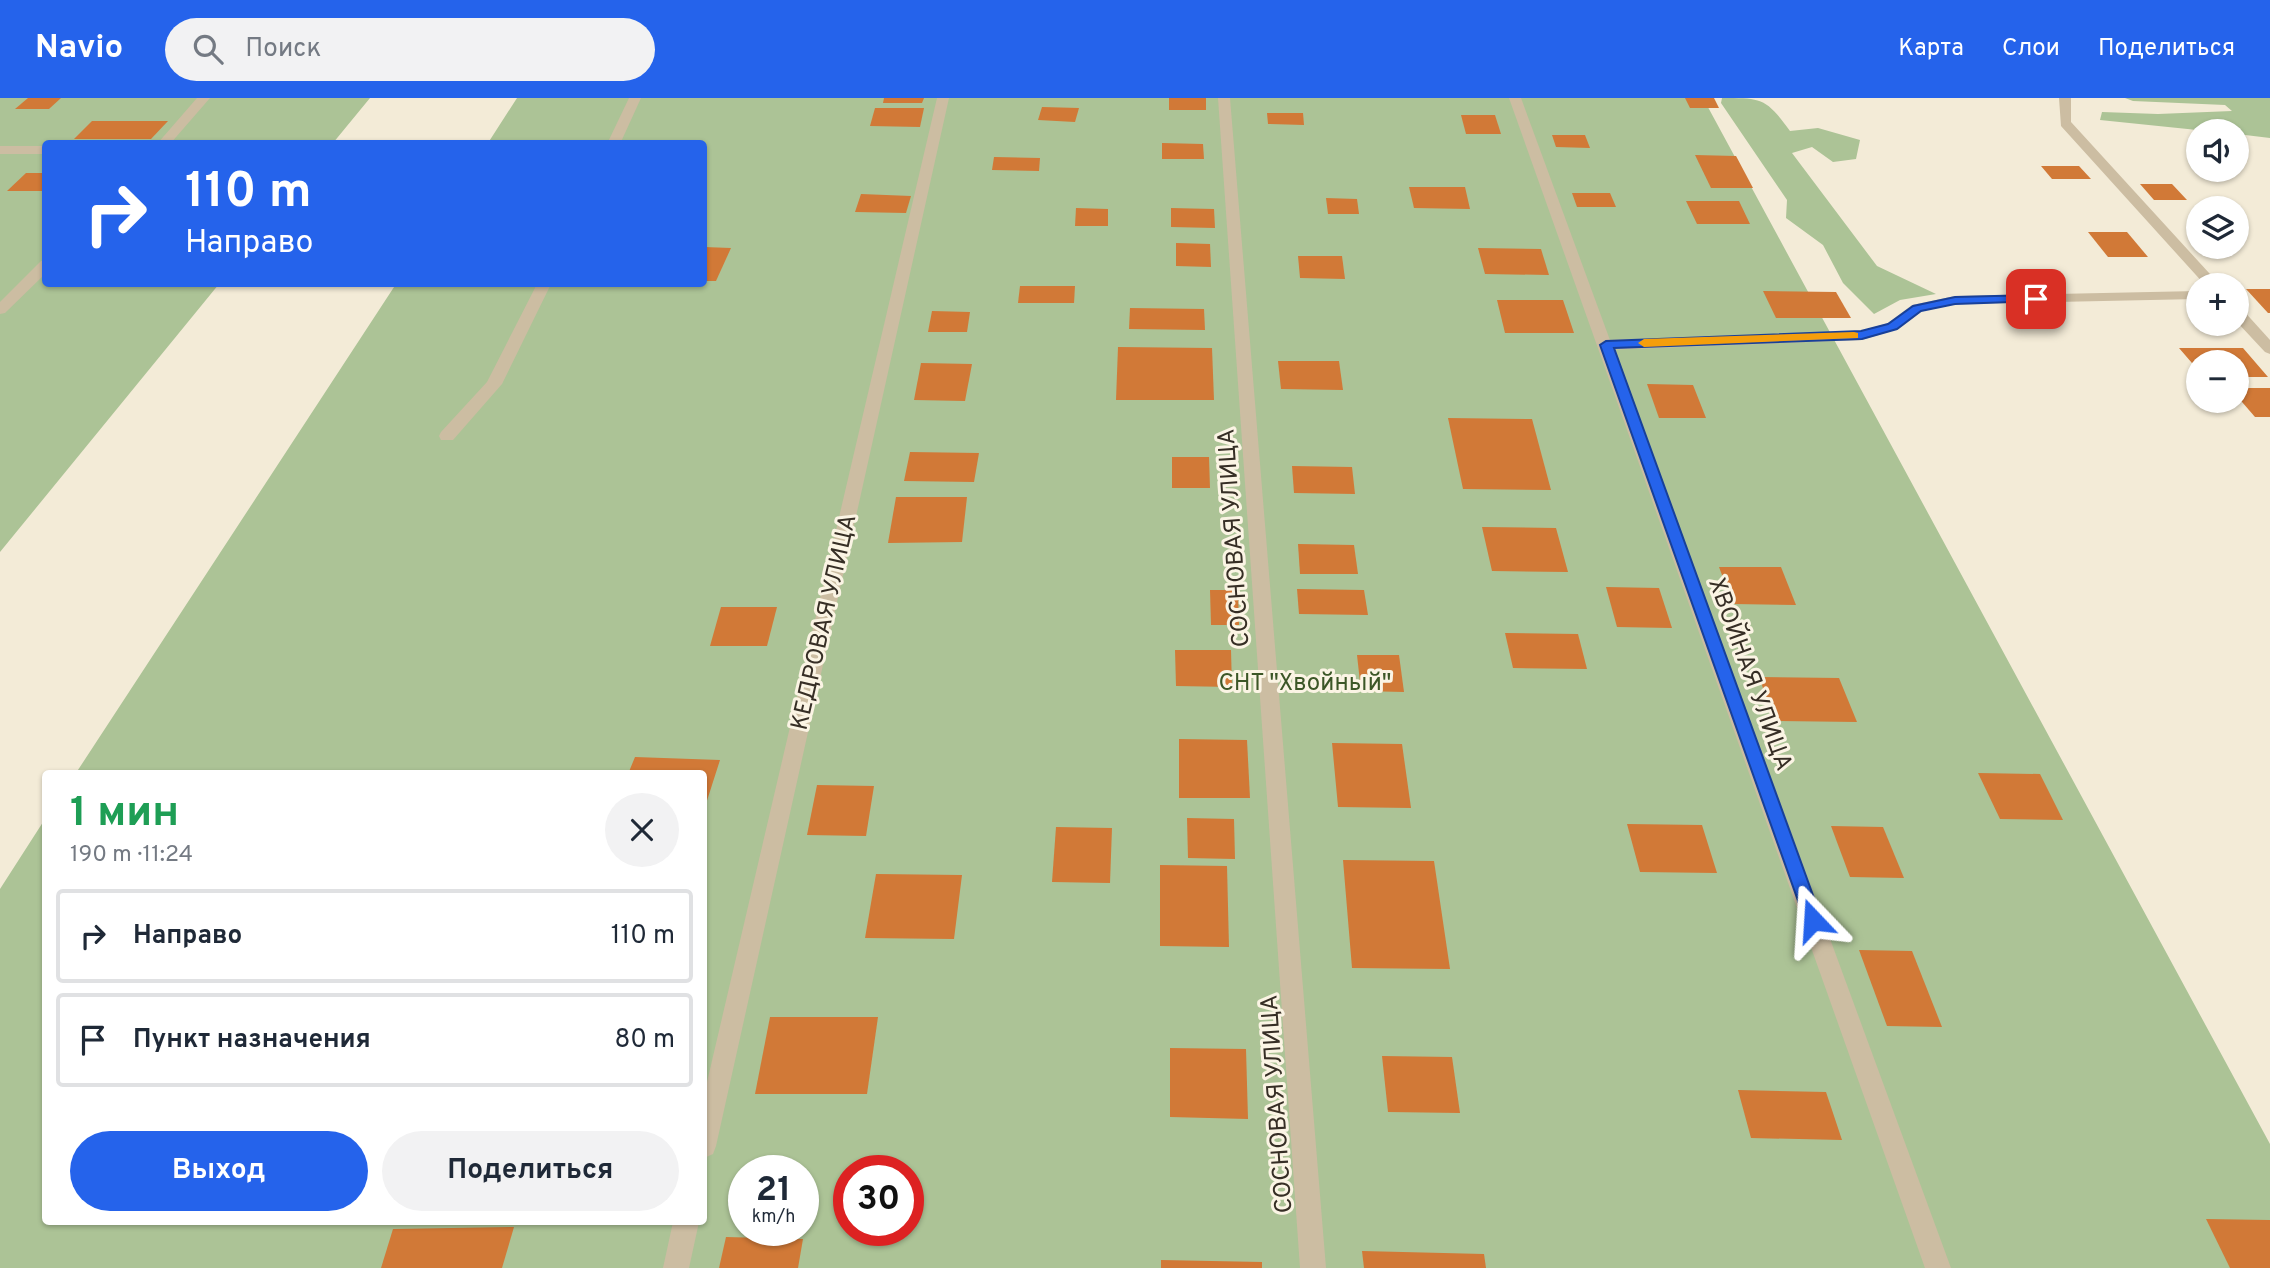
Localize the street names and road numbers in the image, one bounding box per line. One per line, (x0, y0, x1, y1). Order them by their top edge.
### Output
street label: СОСНОВАЯ УЛИЦА (1212, 428, 1258, 648)
street label: КЕДРОВАЯ УЛИЦА (786, 512, 864, 733)
street label: ХВОЙНАЯ УЛИЦА (1700, 573, 1800, 775)
street label: СОСНОВАЯ УЛИЦА (1255, 994, 1301, 1214)

